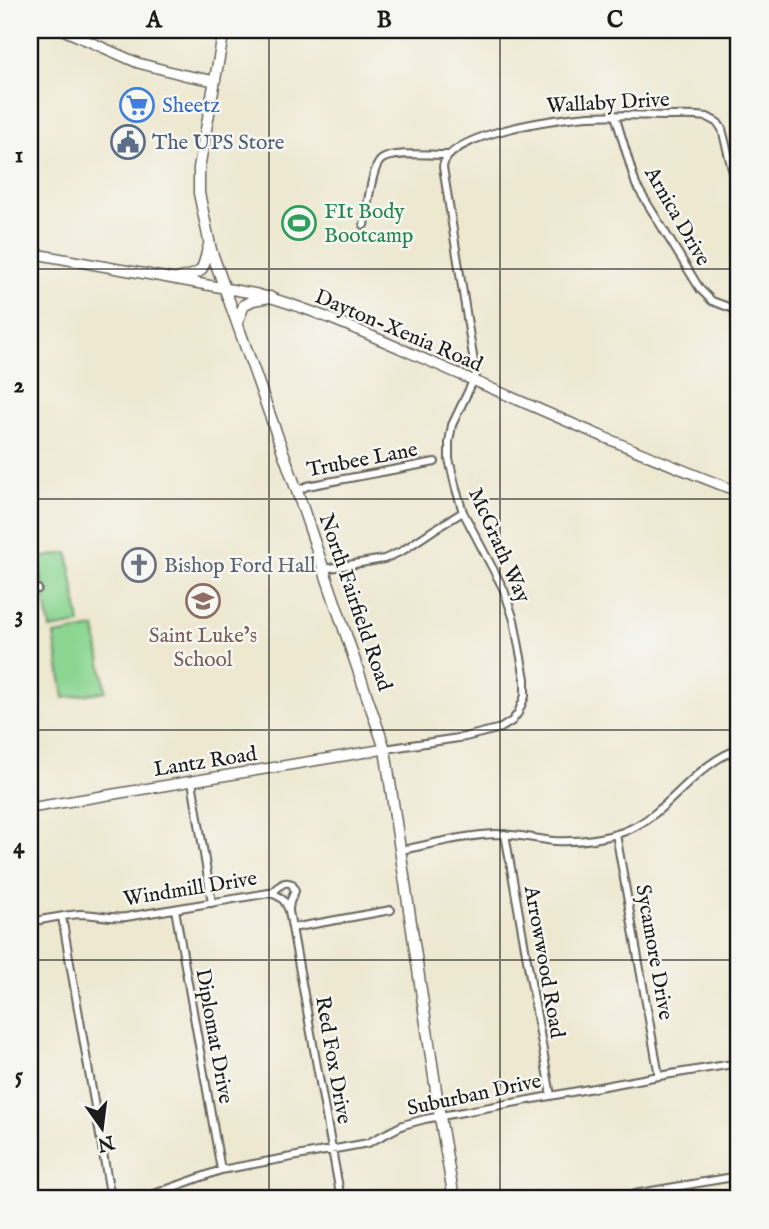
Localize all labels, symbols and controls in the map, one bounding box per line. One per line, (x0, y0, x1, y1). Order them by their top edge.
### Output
text: A (145, 6, 163, 35)
text: B (376, 6, 392, 35)
text: C (607, 6, 624, 35)
supermarket icon: Sheetz (118, 86, 156, 124)
street label: Wallaby Drive (546, 87, 671, 120)
place label: Sheetz (162, 93, 220, 120)
public building icon: The UPS Store (109, 123, 147, 161)
place label: The UPS Store (152, 130, 285, 157)
text: 1 (15, 141, 23, 170)
street label: Arnica Drive (637, 161, 716, 272)
place label: FIt Body Bootcamp (324, 199, 413, 250)
sports icon: FIt Body Bootcamp (280, 204, 318, 242)
street label: Dayton-Xenia Road (310, 284, 487, 379)
text: 2 (14, 371, 25, 400)
street label: Trubee Lane (305, 436, 420, 484)
street label: McGrath Way (461, 484, 536, 608)
street label: North Fairfield Road (312, 510, 398, 695)
church icon: Bishop Ford Hall (120, 546, 158, 584)
place label: Bishop Ford Hall (164, 553, 316, 580)
school or university icon: Saint Luke’s School (184, 582, 222, 620)
text: 3 (15, 601, 23, 630)
place label: Saint Luke’s School (149, 623, 257, 674)
street label: Lantz Road (152, 741, 260, 784)
text: 4 (13, 832, 25, 861)
street label: Windmill Drive (122, 866, 259, 913)
street label: Arrowwood Road (517, 883, 570, 1041)
street label: Sycamore Drive (628, 883, 679, 1022)
street label: Diplomat Drive (188, 967, 239, 1106)
street label: Red Fox Drive (308, 994, 357, 1127)
text: 5 (15, 1062, 24, 1091)
street label: Suburban Drive (405, 1068, 544, 1123)
north arrow (66, 1092, 136, 1162)
text: N (94, 1129, 117, 1156)

